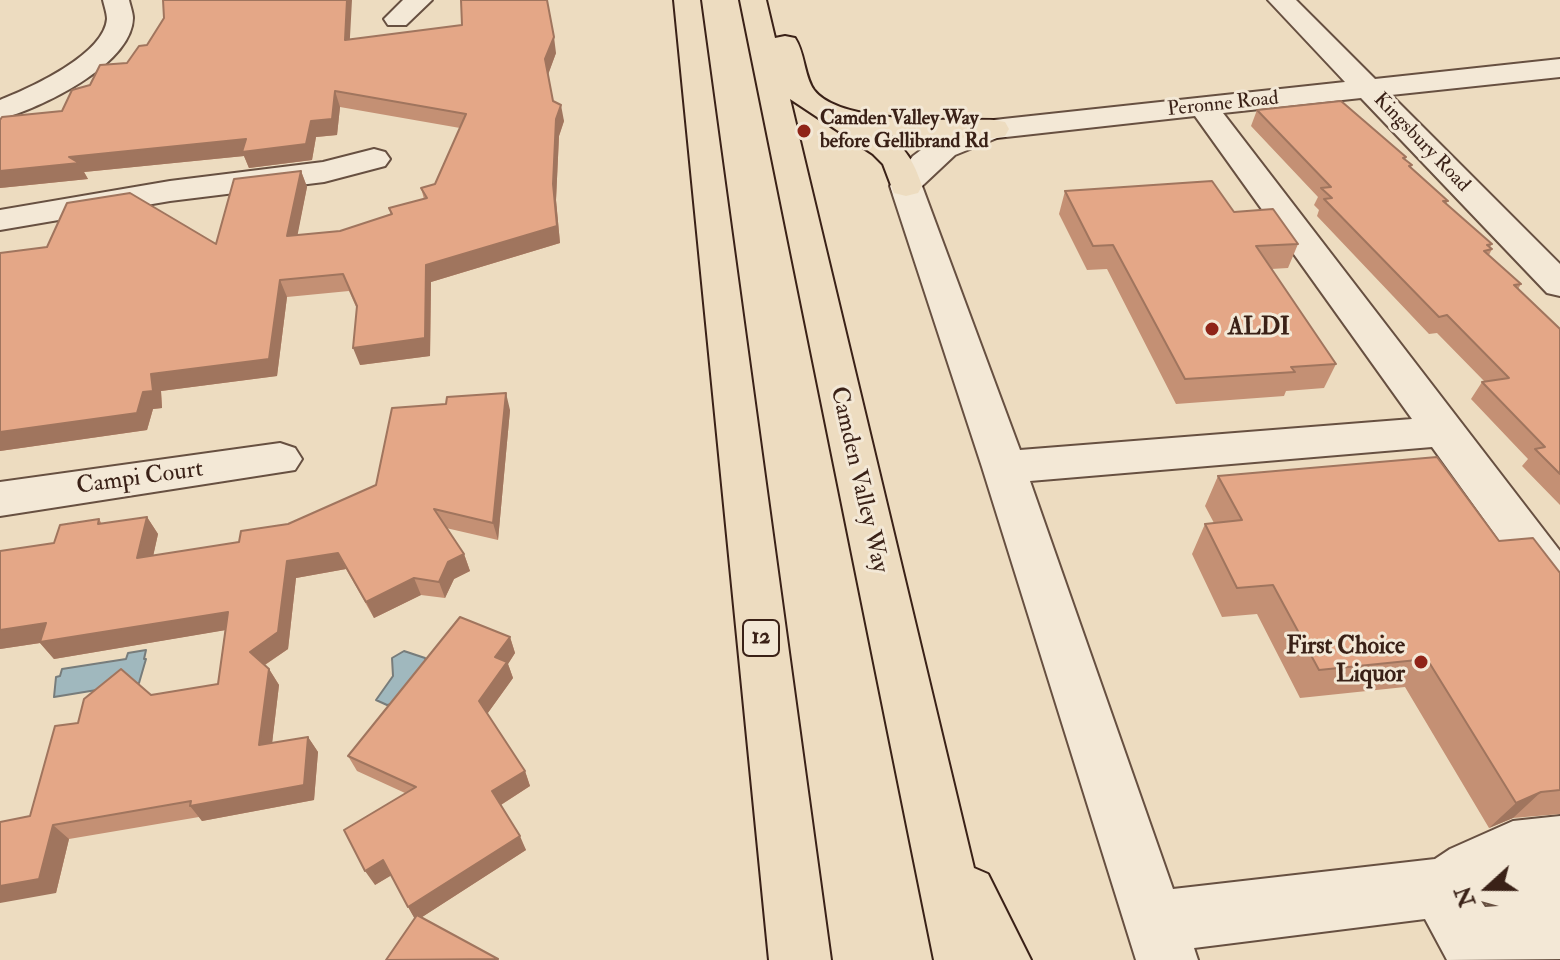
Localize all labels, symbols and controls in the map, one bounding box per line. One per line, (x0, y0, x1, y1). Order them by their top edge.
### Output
street label: Peronne Road (1166, 87, 1280, 123)
street label: Kingsbury Road (1368, 88, 1474, 198)
place label: Camden Valley Way before Gellibrand Rd (820, 108, 988, 155)
marker: Camden Valley Way before Gellibrand Rd (795, 122, 813, 140)
place label: ALDI (1228, 315, 1290, 343)
marker: ALDI (1203, 320, 1221, 338)
street label: Camden Valley Way (823, 384, 893, 576)
street label: Campi Court (75, 456, 205, 502)
road number: 12 (743, 620, 779, 656)
place label: First Choice Liquor (1286, 634, 1405, 690)
marker: First Choice Liquor (1412, 653, 1430, 671)
north arrow (1448, 848, 1528, 928)
text: N (1449, 882, 1482, 911)

